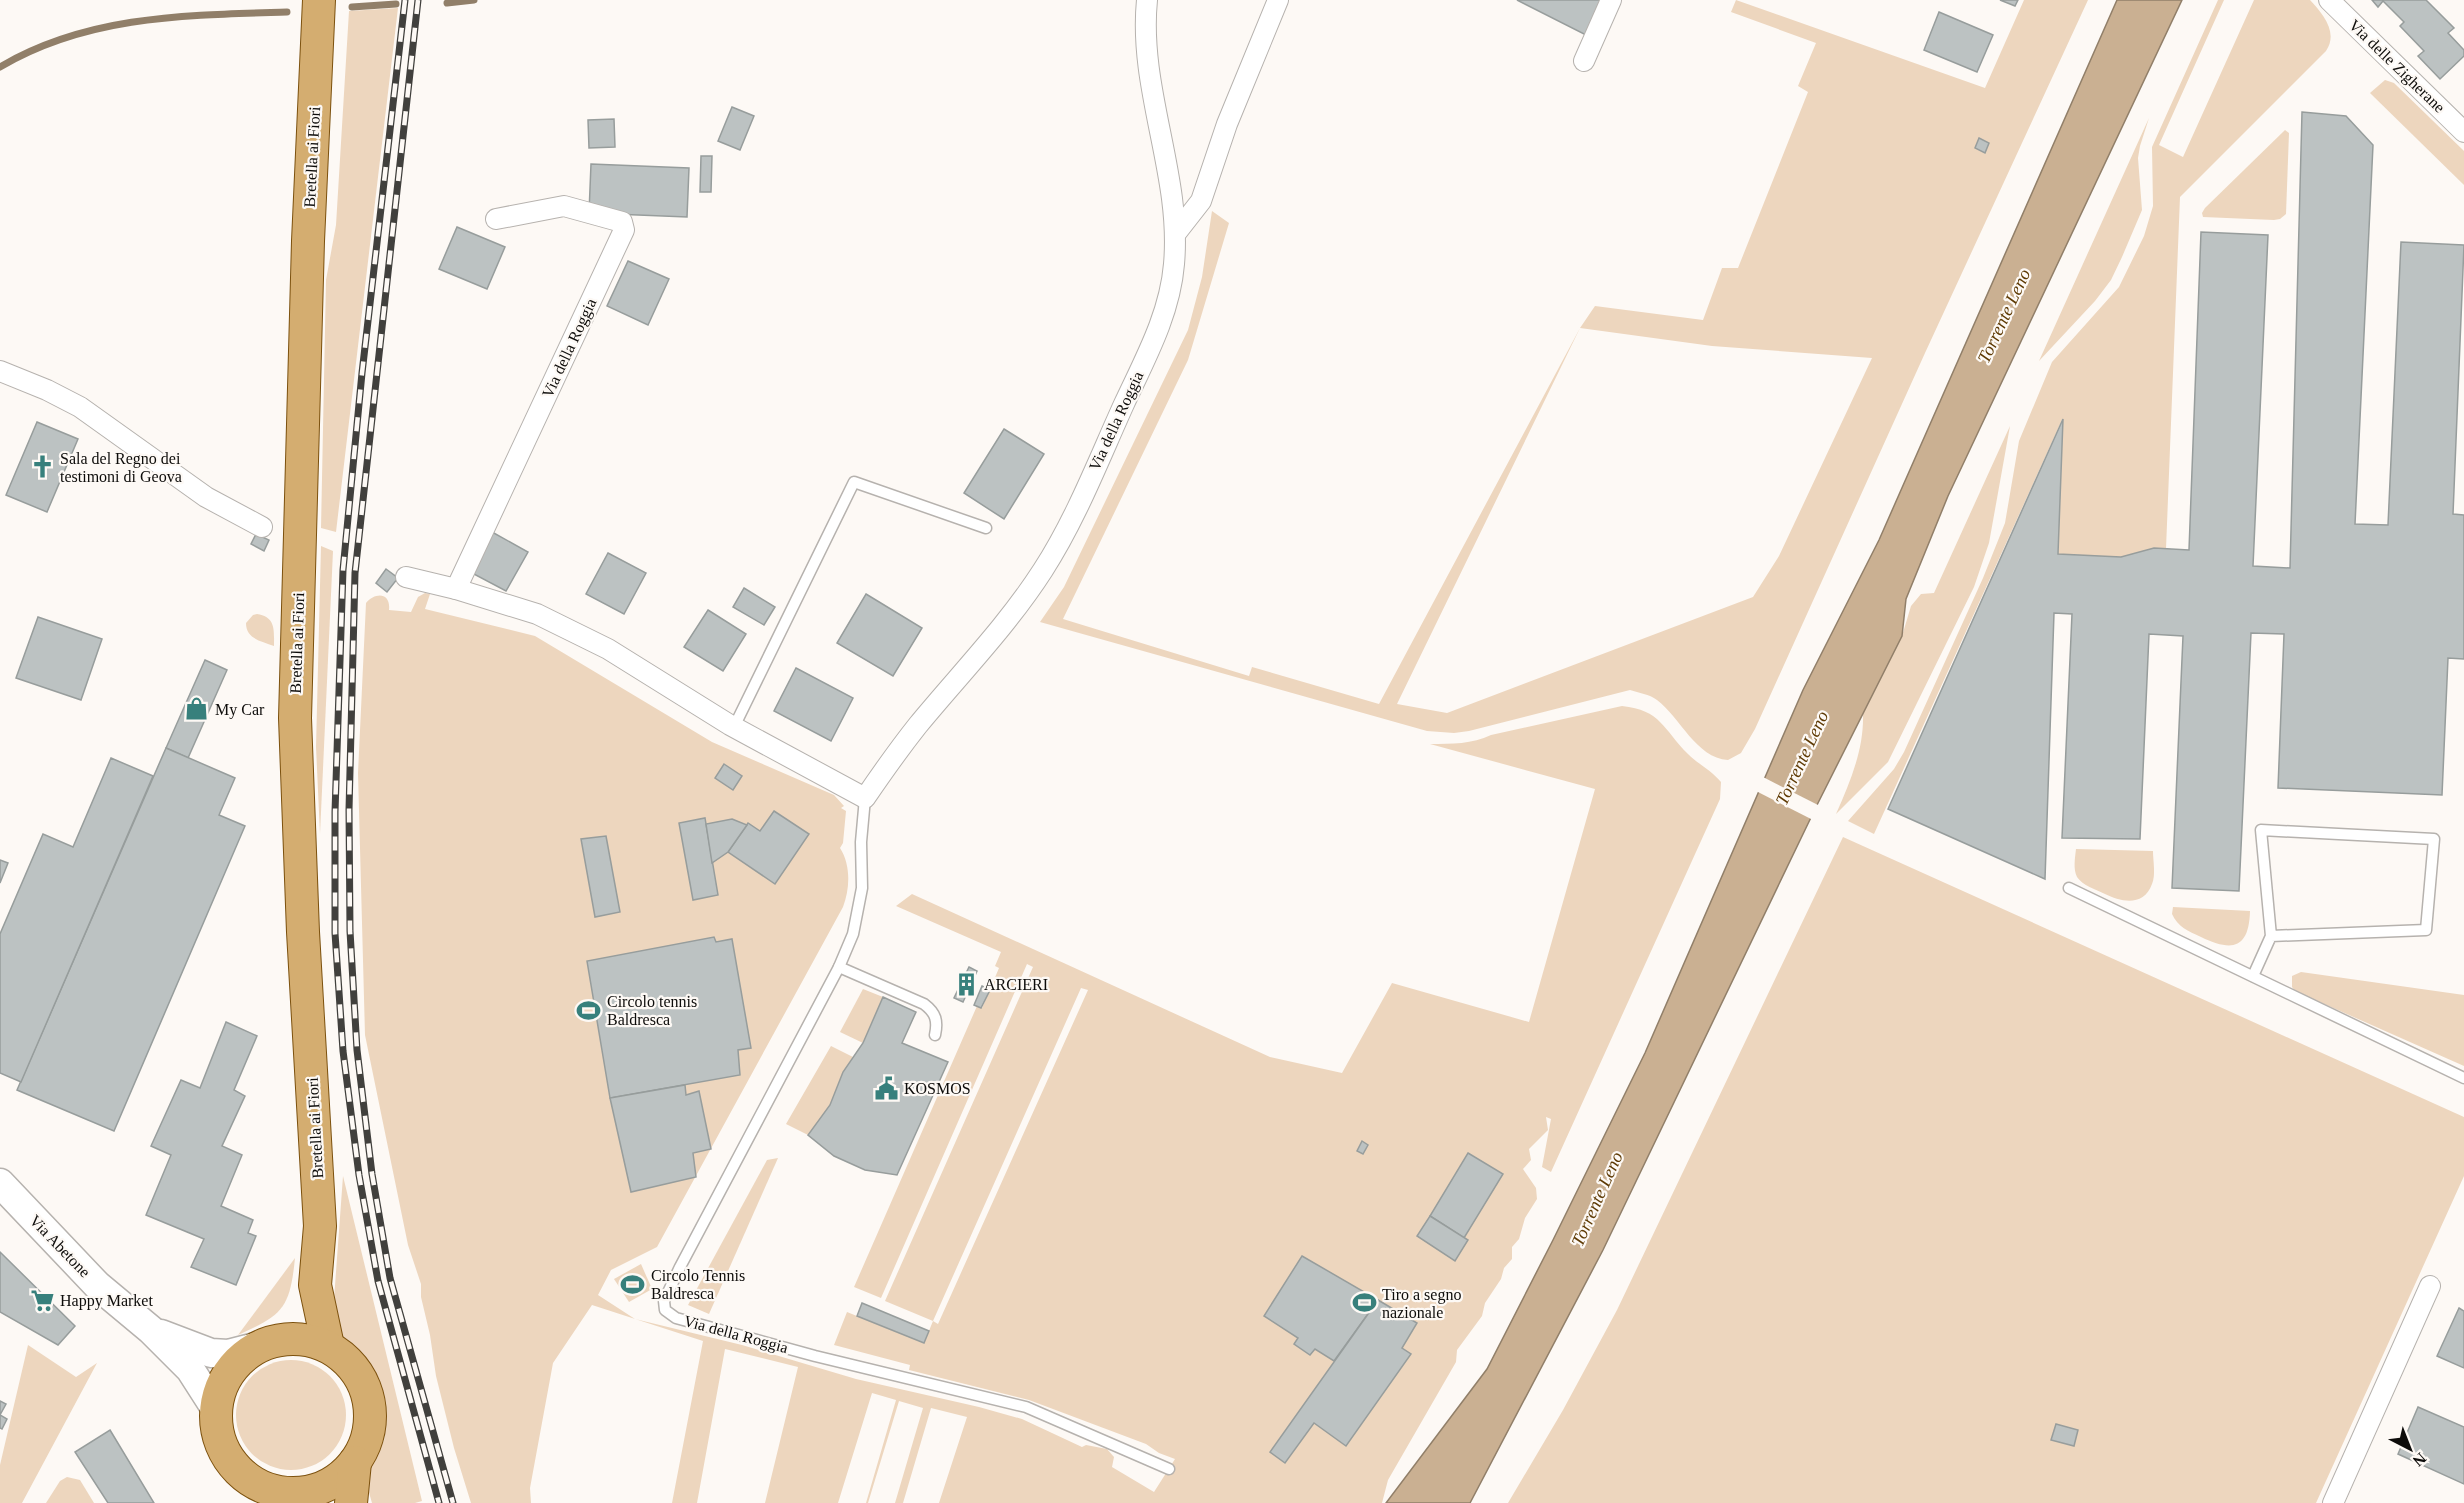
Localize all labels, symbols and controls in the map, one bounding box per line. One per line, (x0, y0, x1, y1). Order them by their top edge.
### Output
street label: Via delle Zigherane (2345, 16, 2448, 117)
street label: Bretella ai Fiori (301, 105, 323, 208)
water label: Torrente Leno (1974, 266, 2034, 366)
street label: Via della Roggia (539, 296, 600, 401)
street label: Via della Roggia (1086, 369, 1147, 474)
place label: Sala del Regno dei testimoni di Geova (60, 450, 182, 485)
church icon: Sala del Regno dei testimoni di Geova (29, 454, 55, 480)
street label: Bretella ai Fiori (287, 592, 307, 694)
shop icon: My Car (184, 696, 210, 722)
place label: My Car (215, 701, 265, 719)
water label: Torrente Leno (1772, 708, 1832, 808)
building icon: ARCIERI (953, 971, 979, 997)
place label: ARCIERI (984, 976, 1048, 993)
place label: Circolo tennis Baldresca (607, 993, 697, 1028)
sports icon: Circolo tennis Baldresca (576, 997, 602, 1023)
public building icon: KOSMOS (873, 1075, 899, 1101)
street label: Bretella ai Fiori (304, 1076, 326, 1179)
place label: KOSMOS (904, 1080, 971, 1097)
water label: Torrente Leno (1567, 1149, 1627, 1249)
street label: Via Abetone (26, 1212, 94, 1280)
place label: Circolo Tennis Baldresca (651, 1267, 745, 1302)
sports icon: Circolo Tennis Baldresca (620, 1271, 646, 1297)
place label: Tiro a segno nazionale (1382, 1286, 1461, 1321)
supermarket icon: Happy Market (29, 1287, 55, 1313)
sports icon: Tiro a segno nazionale (1351, 1290, 1377, 1316)
place label: Happy Market (60, 1292, 153, 1310)
street label: Via della Roggia (682, 1312, 790, 1357)
north arrow (2380, 1419, 2440, 1479)
text: N (2409, 1450, 2430, 1470)

